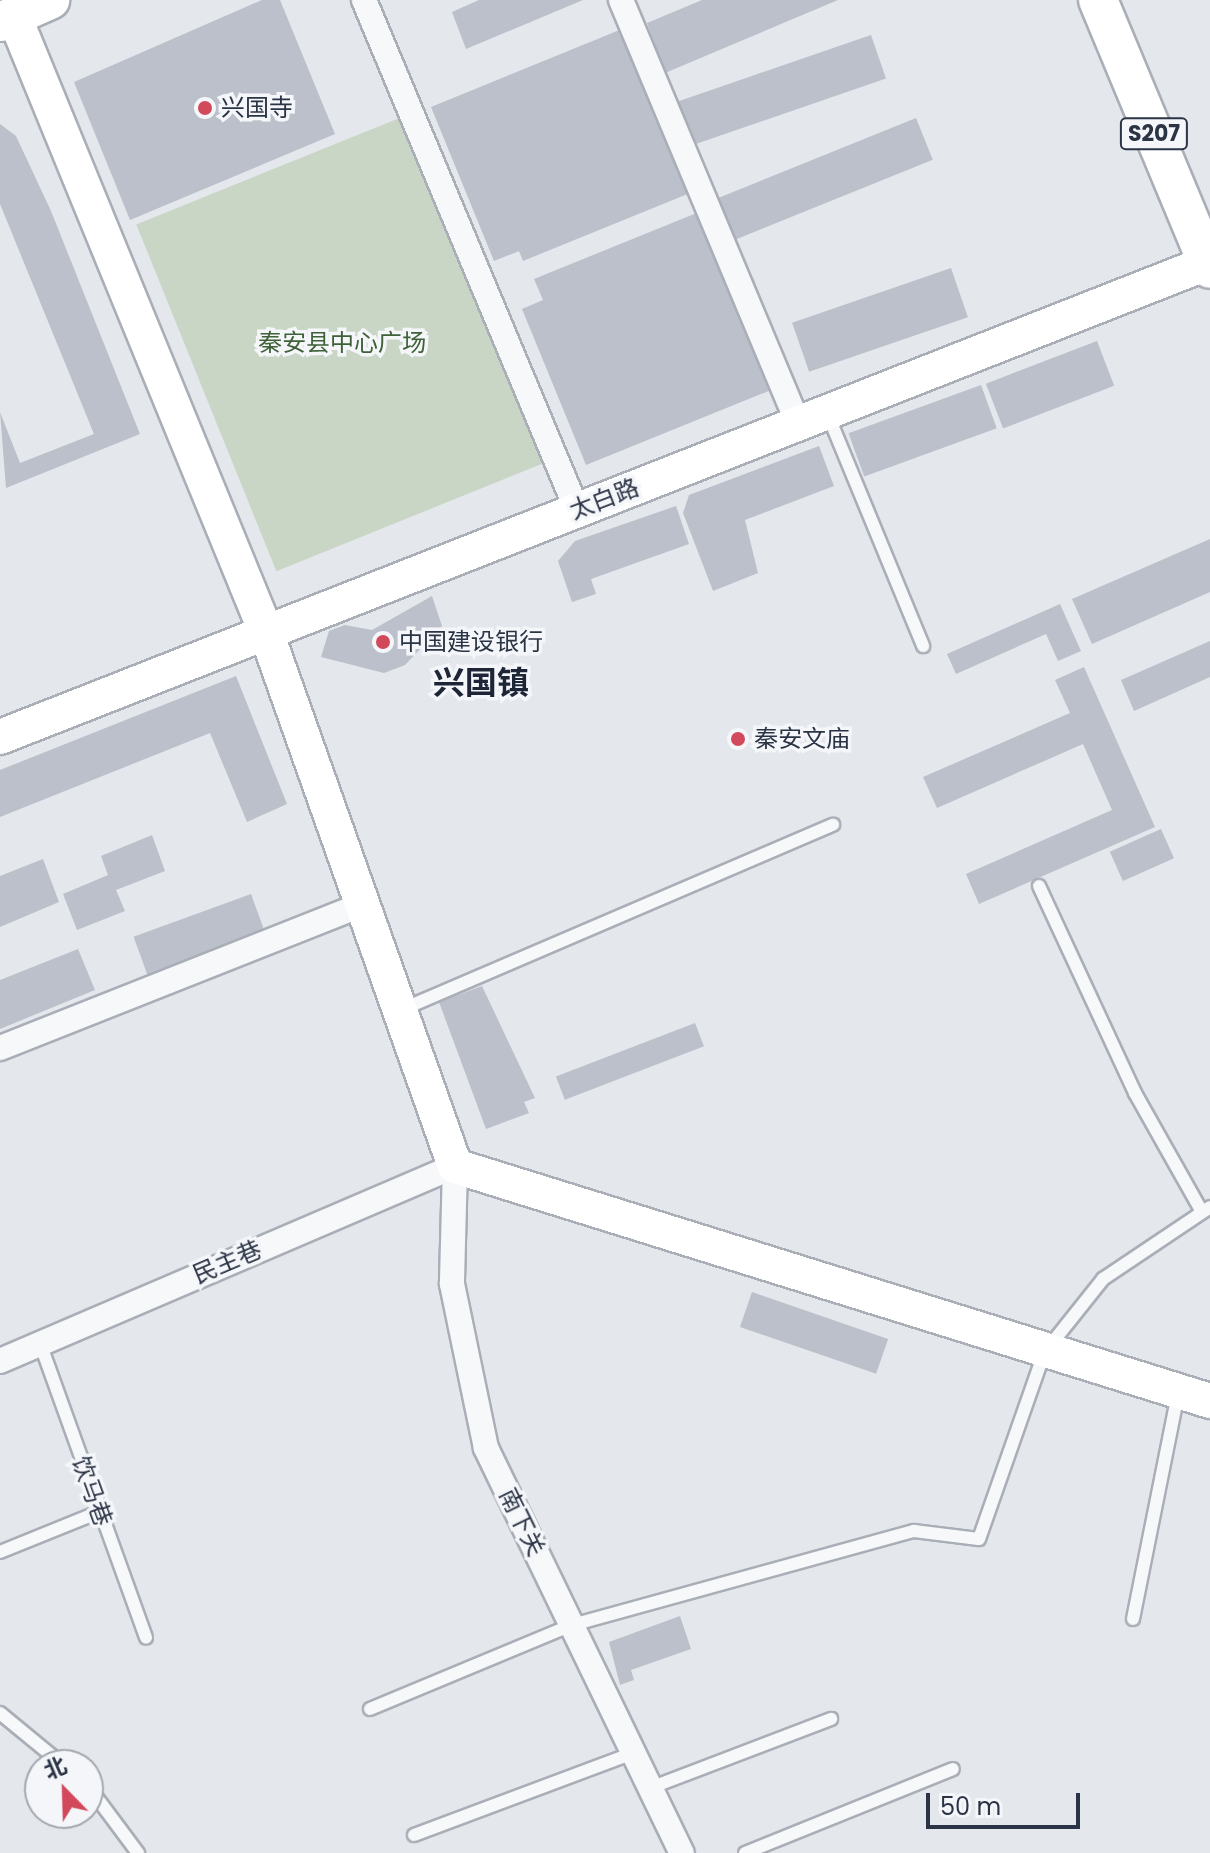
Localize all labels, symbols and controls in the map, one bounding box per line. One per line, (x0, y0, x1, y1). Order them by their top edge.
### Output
place label: 兴国寺 (221, 94, 293, 122)
marker: 兴国寺 (196, 99, 214, 117)
road number: S207 (1118, 116, 1190, 152)
park label: 秦安县中心广场 (258, 329, 426, 357)
street label: 太白路 (565, 473, 643, 525)
place label: 中国建设银行 (399, 628, 543, 656)
marker: 中国建设银行 (374, 633, 392, 651)
district label: 兴国镇 (433, 664, 529, 702)
place label: 秦安文庙 (754, 725, 850, 753)
marker: 秦安文庙 (729, 730, 747, 748)
street label: 民主巷 (188, 1235, 266, 1289)
street label: 饮马巷 (66, 1452, 118, 1530)
street label: 南下关 (493, 1483, 551, 1561)
north arrow (24, 1749, 104, 1829)
text: 北 (39, 1750, 71, 1787)
scale bar (930, 1777, 1084, 1827)
text: 50 m (940, 1790, 1001, 1823)

